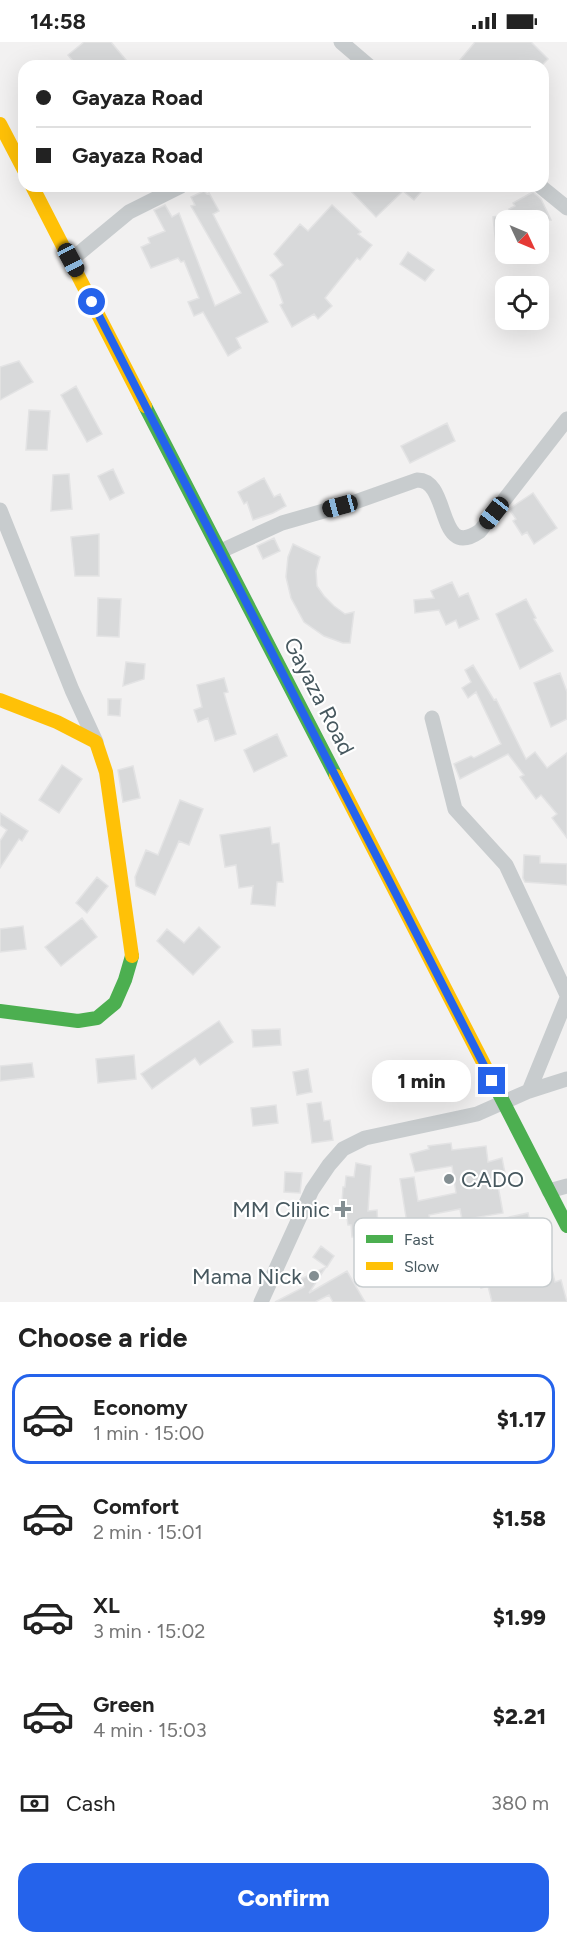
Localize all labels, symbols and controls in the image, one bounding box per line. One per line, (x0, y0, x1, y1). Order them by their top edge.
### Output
text: 14:58 (30, 8, 86, 35)
text: Gayaza Road (72, 84, 203, 111)
text: Gayaza Road (72, 142, 203, 169)
north arrow (495, 210, 549, 264)
map controls (495, 210, 549, 330)
car (55, 240, 87, 280)
button: locate (495, 276, 549, 330)
route start (78, 288, 105, 315)
car (320, 493, 360, 519)
car (476, 493, 512, 533)
street label: Gayaza Road (278, 633, 360, 759)
callout: 1 min (372, 1060, 471, 1102)
route end (478, 1067, 505, 1094)
text: 1 min (398, 1069, 445, 1093)
place label: CADO (461, 1166, 524, 1193)
marker: CADO (442, 1172, 456, 1186)
place label: MM Clinic (232, 1196, 330, 1223)
marker: MM Clinic (334, 1200, 352, 1218)
legend (354, 1218, 552, 1287)
text: Fast (404, 1230, 434, 1249)
text: Slow (404, 1257, 439, 1276)
place label: Mama Nick (192, 1263, 302, 1290)
marker: Mama Nick (307, 1269, 321, 1283)
text: Choose a ride (18, 1321, 187, 1354)
icon: car (21, 1392, 75, 1446)
text: Economy (93, 1394, 188, 1421)
text: $1.17 (497, 1406, 546, 1433)
text: 1 min · 15:00 (93, 1421, 204, 1445)
icon: car (21, 1491, 75, 1545)
text: Comfort (93, 1493, 179, 1520)
text: $1.58 (492, 1505, 546, 1532)
text: 2 min · 15:01 (93, 1520, 203, 1544)
icon: car (21, 1590, 75, 1644)
text: XL (93, 1592, 120, 1619)
text: $1.99 (493, 1604, 546, 1631)
text: 3 min · 15:02 (93, 1619, 205, 1643)
icon: car (21, 1689, 75, 1743)
text: Green (93, 1691, 155, 1718)
text: $2.21 (493, 1703, 546, 1730)
text: 4 min · 15:03 (93, 1718, 207, 1742)
icon: cash (18, 1787, 51, 1820)
text: Cash (66, 1790, 116, 1817)
text: 380 m (491, 1791, 549, 1815)
button: Confirm (18, 1863, 549, 1932)

